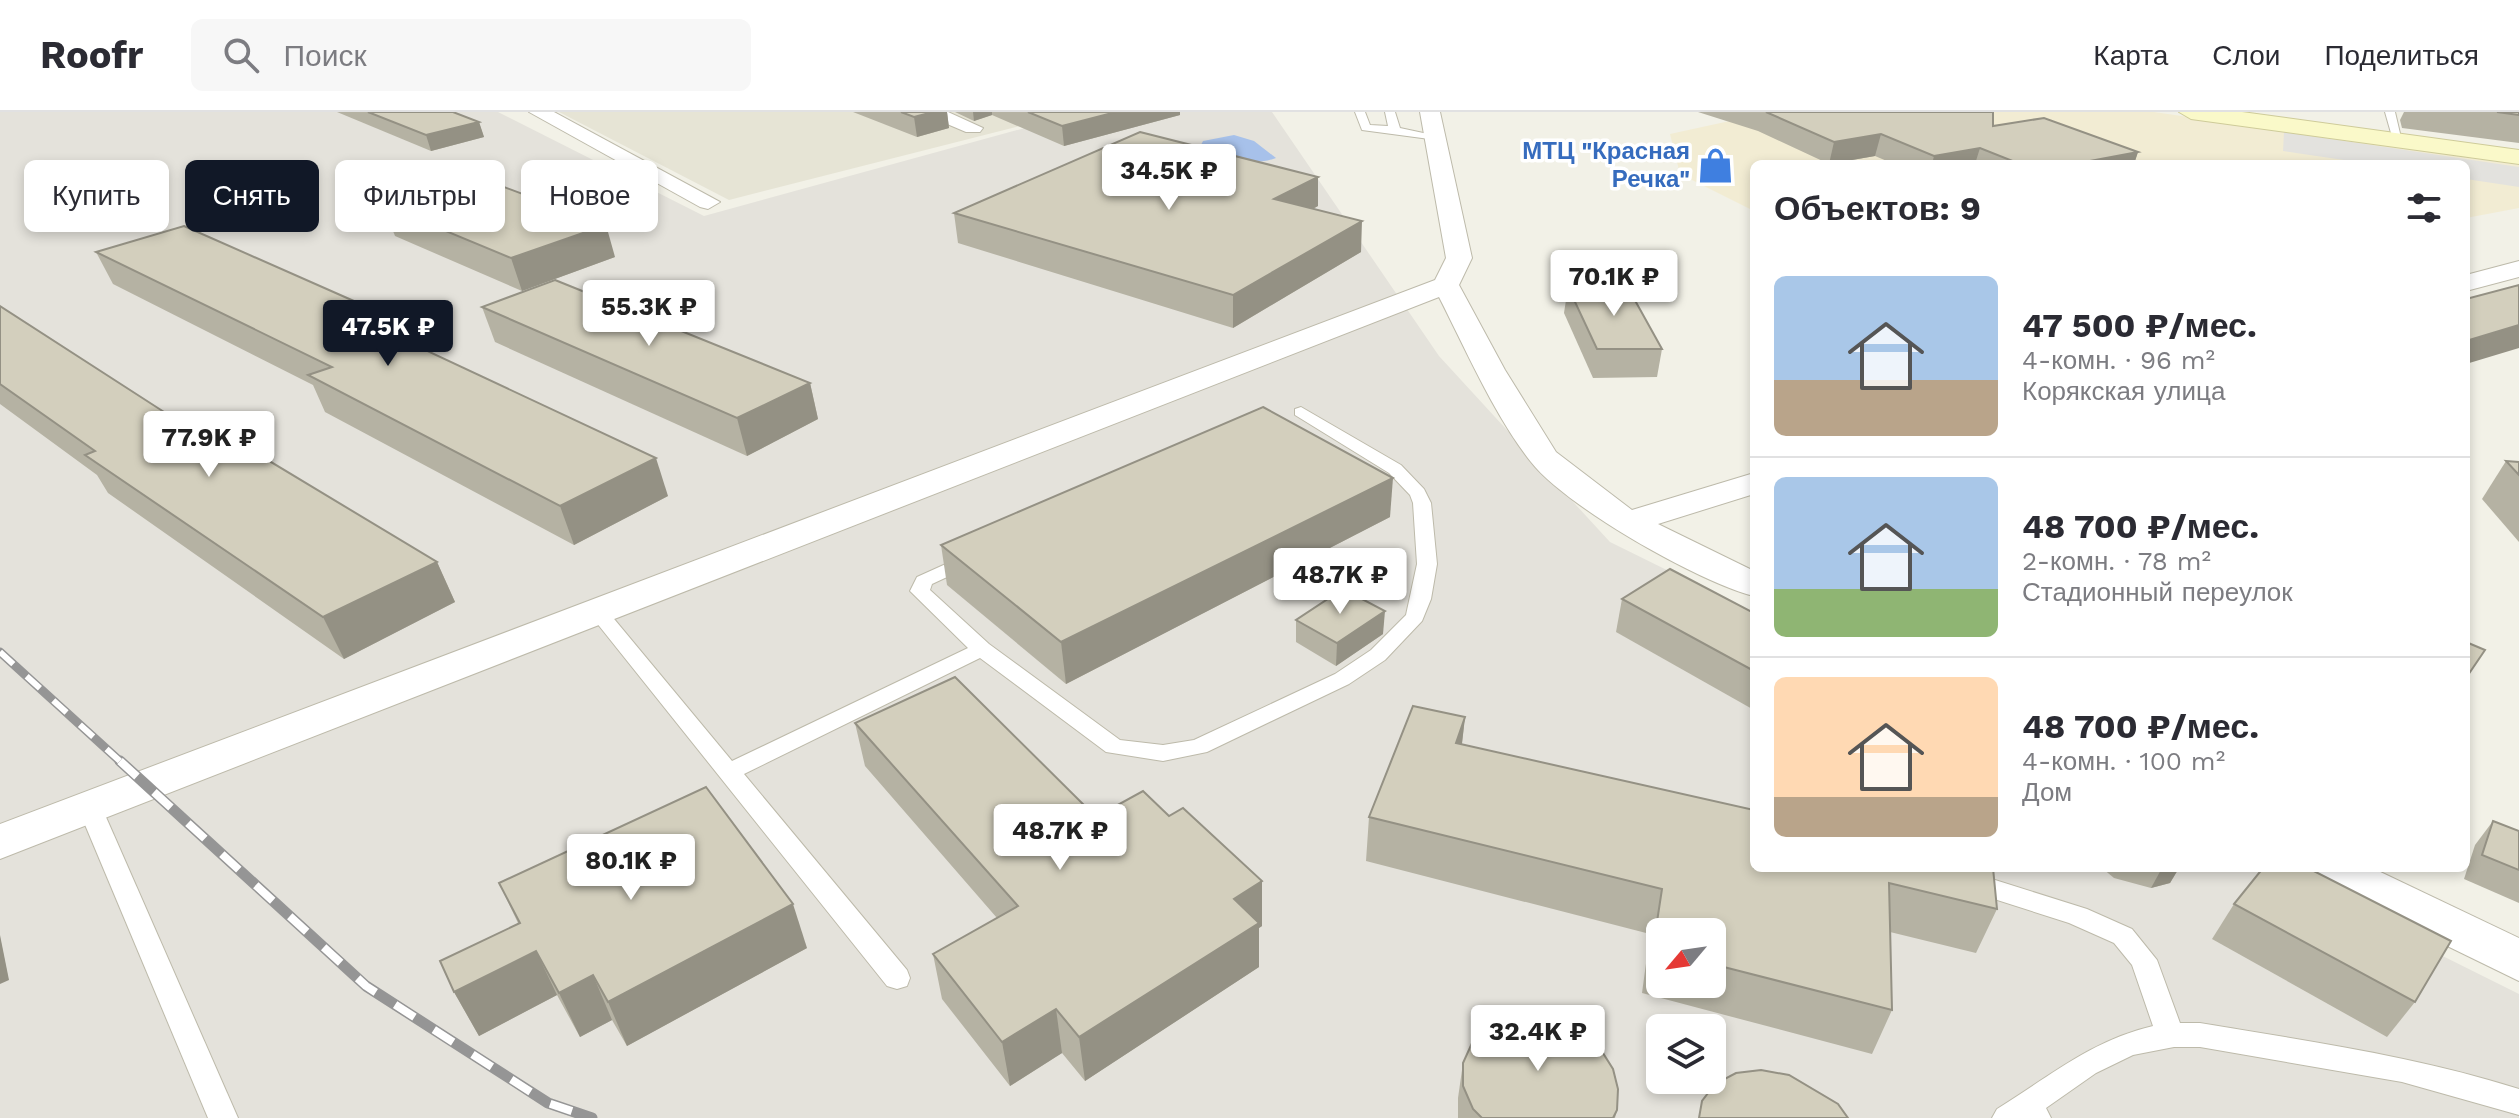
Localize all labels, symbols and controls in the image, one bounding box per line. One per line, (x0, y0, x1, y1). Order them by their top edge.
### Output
search box (191, 19, 751, 91)
text: Roofr (40, 33, 143, 77)
icon: search (219, 33, 263, 77)
text: Поиск (283, 38, 367, 73)
text: Карта (2093, 39, 2168, 72)
text: Слои (2212, 39, 2280, 72)
text: Поделиться (2324, 39, 2479, 72)
place label: МТЦ "Красная Речка" (1522, 137, 1690, 193)
pin: 34.5K ₽ (1095, 144, 1243, 212)
shop icon: МТЦ "Красная Речка" (1697, 146, 1735, 184)
text: 34.5K ₽ (1120, 155, 1218, 185)
chip: Купить (24, 160, 169, 232)
chip: Снять (185, 160, 319, 232)
chip: Фильтры (335, 160, 505, 232)
chip: Новое (521, 160, 658, 232)
icon: filters (2402, 186, 2446, 230)
text: Объектов: 9 (1774, 188, 1981, 228)
pin: 70.1K ₽ (1540, 250, 1688, 318)
text: 70.1K ₽ (1569, 261, 1659, 291)
pin: 55.3K ₽ (575, 280, 723, 348)
text: 55.3K ₽ (601, 291, 697, 321)
pin: 47.5K ₽ (314, 300, 462, 368)
text: 47 500 ₽/мес. (2022, 305, 2257, 345)
icon: home (1838, 308, 1934, 404)
text: 47.5K ₽ (341, 311, 435, 341)
text: 4-комн. · 96 m² (2022, 345, 2215, 375)
text: Корякская улица (2022, 376, 2225, 406)
pin: 77.9K ₽ (135, 411, 283, 479)
text: 77.9K ₽ (161, 422, 257, 452)
text: 48 700 ₽/мес. (2022, 506, 2259, 546)
icon: home (1838, 509, 1934, 605)
text: 2-комн. · 78 m² (2022, 546, 2211, 576)
pin: 48.7K ₽ (1266, 548, 1414, 616)
text: 48.7K ₽ (1292, 559, 1388, 589)
text: Стадионный переулок (2022, 577, 2293, 607)
text: 48 700 ₽/мес. (2022, 706, 2259, 746)
icon: home (1838, 709, 1934, 805)
text: 4-комн. · 100 m² (2022, 746, 2225, 776)
text: Дом (2022, 777, 2072, 807)
pin: 48.7K ₽ (986, 804, 1134, 872)
text: 48.7K ₽ (1012, 815, 1108, 845)
pin: 80.1K ₽ (557, 834, 705, 902)
text: 80.1K ₽ (585, 845, 677, 875)
north arrow (1646, 918, 1726, 998)
map controls (1646, 918, 1726, 1094)
pin: 32.4K ₽ (1464, 1005, 1612, 1073)
button: layers (1646, 1014, 1726, 1094)
text: 32.4K ₽ (1489, 1016, 1587, 1046)

